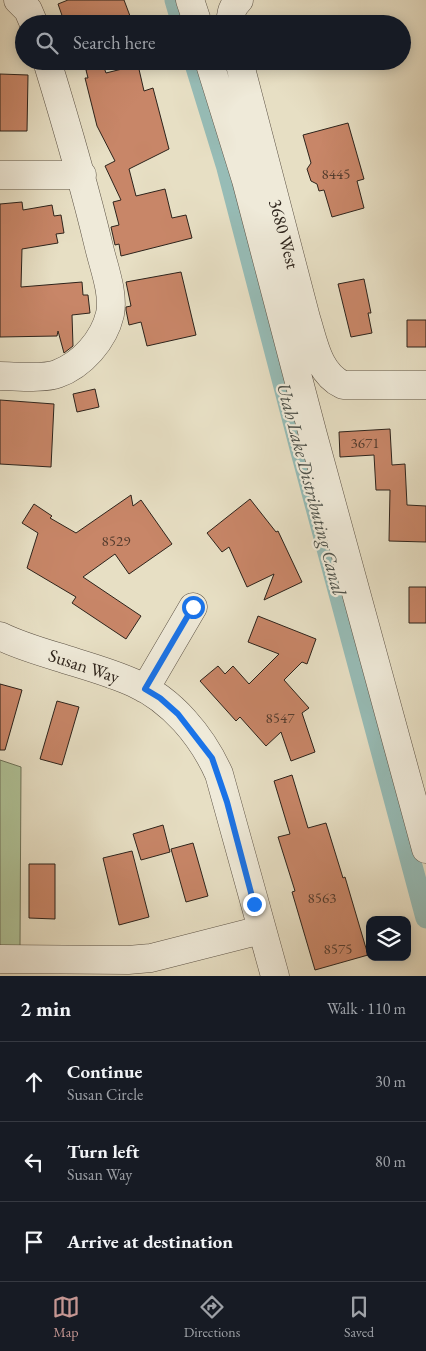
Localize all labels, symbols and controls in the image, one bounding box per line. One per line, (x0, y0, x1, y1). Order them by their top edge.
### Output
search box (15, 15, 411, 70)
icon: search (33, 29, 61, 57)
text: Search here (73, 30, 155, 55)
house number: 8445 (322, 164, 350, 183)
street label: 3680 West (264, 196, 305, 272)
water label: Utah Lake Distributing Canal (271, 380, 352, 599)
house number: 3671 (351, 433, 379, 452)
house number: 8529 (102, 531, 130, 550)
route start (182, 596, 205, 619)
street label: Susan Way (46, 643, 123, 688)
house number: 8547 (266, 708, 295, 727)
house number: 8563 (308, 888, 336, 907)
route end (243, 893, 266, 916)
map controls (366, 916, 411, 961)
button: layers (366, 916, 411, 961)
house number: 8575 (324, 939, 352, 958)
text: 2 min (20, 995, 71, 1022)
text: Walk · 110 m (327, 998, 406, 1019)
text: Continue (67, 1059, 142, 1084)
icon: ahead (20, 1068, 48, 1096)
text: 30 m (375, 1071, 406, 1092)
text: Susan Circle (67, 1084, 143, 1105)
text: Turn left (67, 1139, 139, 1164)
icon: left (20, 1148, 48, 1176)
text: 80 m (375, 1151, 406, 1172)
text: Susan Way (67, 1164, 132, 1185)
icon: arrive (20, 1228, 48, 1256)
text: Arrive at destination (67, 1229, 233, 1254)
tab: Map (52, 1293, 80, 1341)
tab: Directions (184, 1293, 240, 1341)
tab: Saved (344, 1293, 374, 1341)

